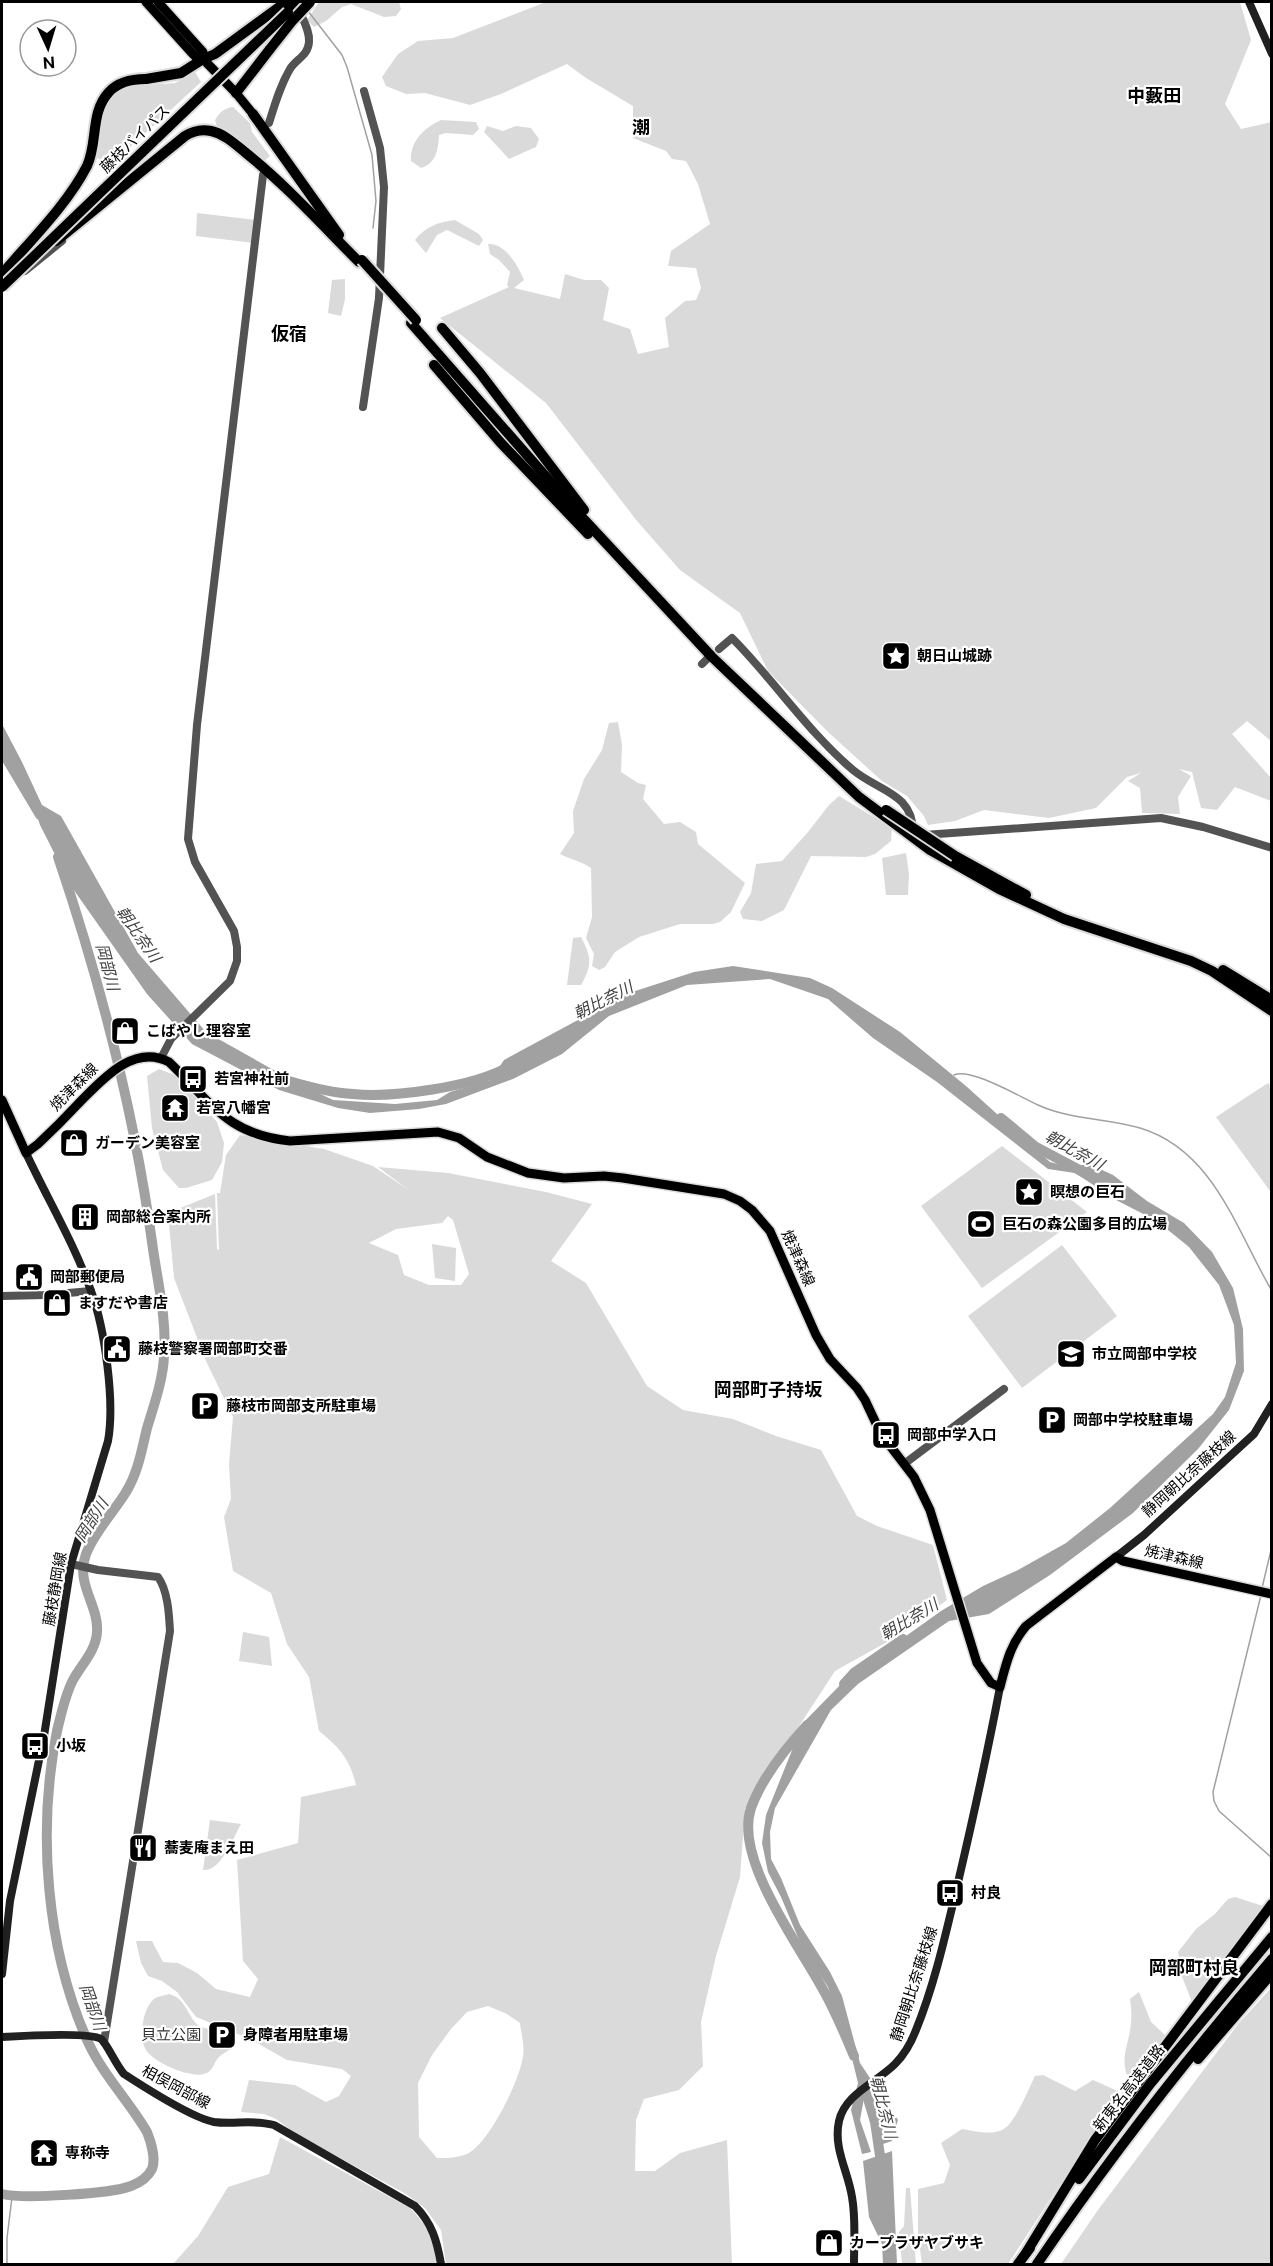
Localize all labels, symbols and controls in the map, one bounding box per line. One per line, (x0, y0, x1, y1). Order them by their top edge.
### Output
north arrow (18, 18, 78, 78)
text: N (42, 53, 56, 72)
district label: 中藪田 (1127, 85, 1181, 106)
street label: 藤枝バイパス (96, 101, 173, 176)
district label: 潮 (632, 117, 650, 138)
district label: 仮宿 (271, 323, 307, 344)
place icon: 朝日山城跡 (880, 640, 912, 672)
place label: 朝日山城跡 (917, 647, 992, 664)
water label: 朝比奈川 (112, 903, 166, 968)
water label: 岡部川 (92, 941, 123, 995)
water label: 朝比奈川 (570, 977, 638, 1023)
shop icon: こばやし理容室 (109, 1015, 141, 1047)
place label: こばやし理容室 (146, 1022, 251, 1039)
street label: 焼津森線 (46, 1059, 101, 1114)
bus stop icon: 若宮神社前 (177, 1063, 209, 1095)
place label: 若宮神社前 (214, 1070, 289, 1087)
temple icon: 若宮八幡宮 (159, 1092, 191, 1124)
place label: 若宮八幡宮 (196, 1099, 271, 1116)
shop icon: ガーデン美容室 (58, 1127, 90, 1159)
water label: 朝比奈川 (1042, 1127, 1109, 1175)
place label: ガーデン美容室 (95, 1134, 200, 1151)
place icon: 瞑想の巨石 (1013, 1176, 1045, 1208)
place label: 瞑想の巨石 (1050, 1183, 1125, 1200)
building icon: 岡部総合案内所 (69, 1201, 101, 1233)
place label: 岡部総合案内所 (106, 1208, 211, 1225)
sports icon: 巨石の森公園多目的広場 (965, 1208, 997, 1240)
place label: 巨石の森公園多目的広場 (1002, 1215, 1167, 1232)
street label: 焼津森線 (778, 1227, 818, 1289)
public building icon: 岡部郵便局 (13, 1261, 45, 1293)
place label: 岡部郵便局 (50, 1268, 125, 1285)
shop icon: ますだや書店 (41, 1287, 73, 1319)
place label: ますだや書店 (78, 1294, 168, 1311)
public building icon: 藤枝警察署岡部町交番 (101, 1333, 133, 1365)
school or university icon: 市立岡部中学校 (1055, 1338, 1087, 1370)
place label: 藤枝警察署岡部町交番 (138, 1340, 288, 1357)
place label: 市立岡部中学校 (1092, 1345, 1197, 1362)
district label: 岡部町子持坂 (714, 1379, 823, 1400)
parking icon: 藤枝市岡部支所駐車場 (189, 1390, 221, 1422)
place label: 藤枝市岡部支所駐車場 (226, 1397, 376, 1414)
parking icon: 岡部中学校駐車場 (1036, 1404, 1068, 1436)
place label: 岡部中学校駐車場 (1073, 1411, 1193, 1428)
bus stop icon: 岡部中学入口 (870, 1419, 902, 1451)
place label: 岡部中学入口 (907, 1426, 997, 1443)
street label: 静岡朝比奈藤枝線 (1138, 1427, 1239, 1520)
water label: 岡部川 (71, 1493, 113, 1546)
street label: 焼津森線 (1143, 1541, 1205, 1572)
street label: 藤枝静岡線 (40, 1550, 69, 1627)
water label: 朝比奈川 (877, 1594, 943, 1644)
bus stop icon: 小坂 (19, 1730, 51, 1762)
place label: 小坂 (56, 1737, 86, 1754)
restaurant icon: 蕎麦庵まえ田 (127, 1832, 159, 1864)
place label: 蕎麦庵まえ田 (164, 1839, 254, 1856)
bus stop icon: 村良 (934, 1877, 966, 1909)
place label: 村良 (971, 1884, 1001, 1901)
street label: 静岡朝比奈藤枝線 (887, 1924, 940, 2044)
district label: 岡部町村良 (1149, 1957, 1239, 1978)
water label: 岡部川 (76, 1981, 110, 2035)
parking icon: 身障者用駐車場 (206, 2019, 238, 2051)
park label: 貝立公園 (141, 2026, 201, 2043)
place label: 身障者用駐車場 (243, 2026, 348, 2043)
street label: 新東名高速道路 (1090, 2041, 1168, 2134)
street label: 相俣岡部線 (139, 2061, 213, 2112)
water label: 朝比奈川 (867, 2074, 901, 2142)
temple icon: 専称寺 (28, 2137, 60, 2169)
place label: 専称寺 (65, 2144, 110, 2161)
shop icon: カープラザヤブサキ (813, 2227, 845, 2259)
place label: カープラザヤブサキ (850, 2234, 984, 2251)

